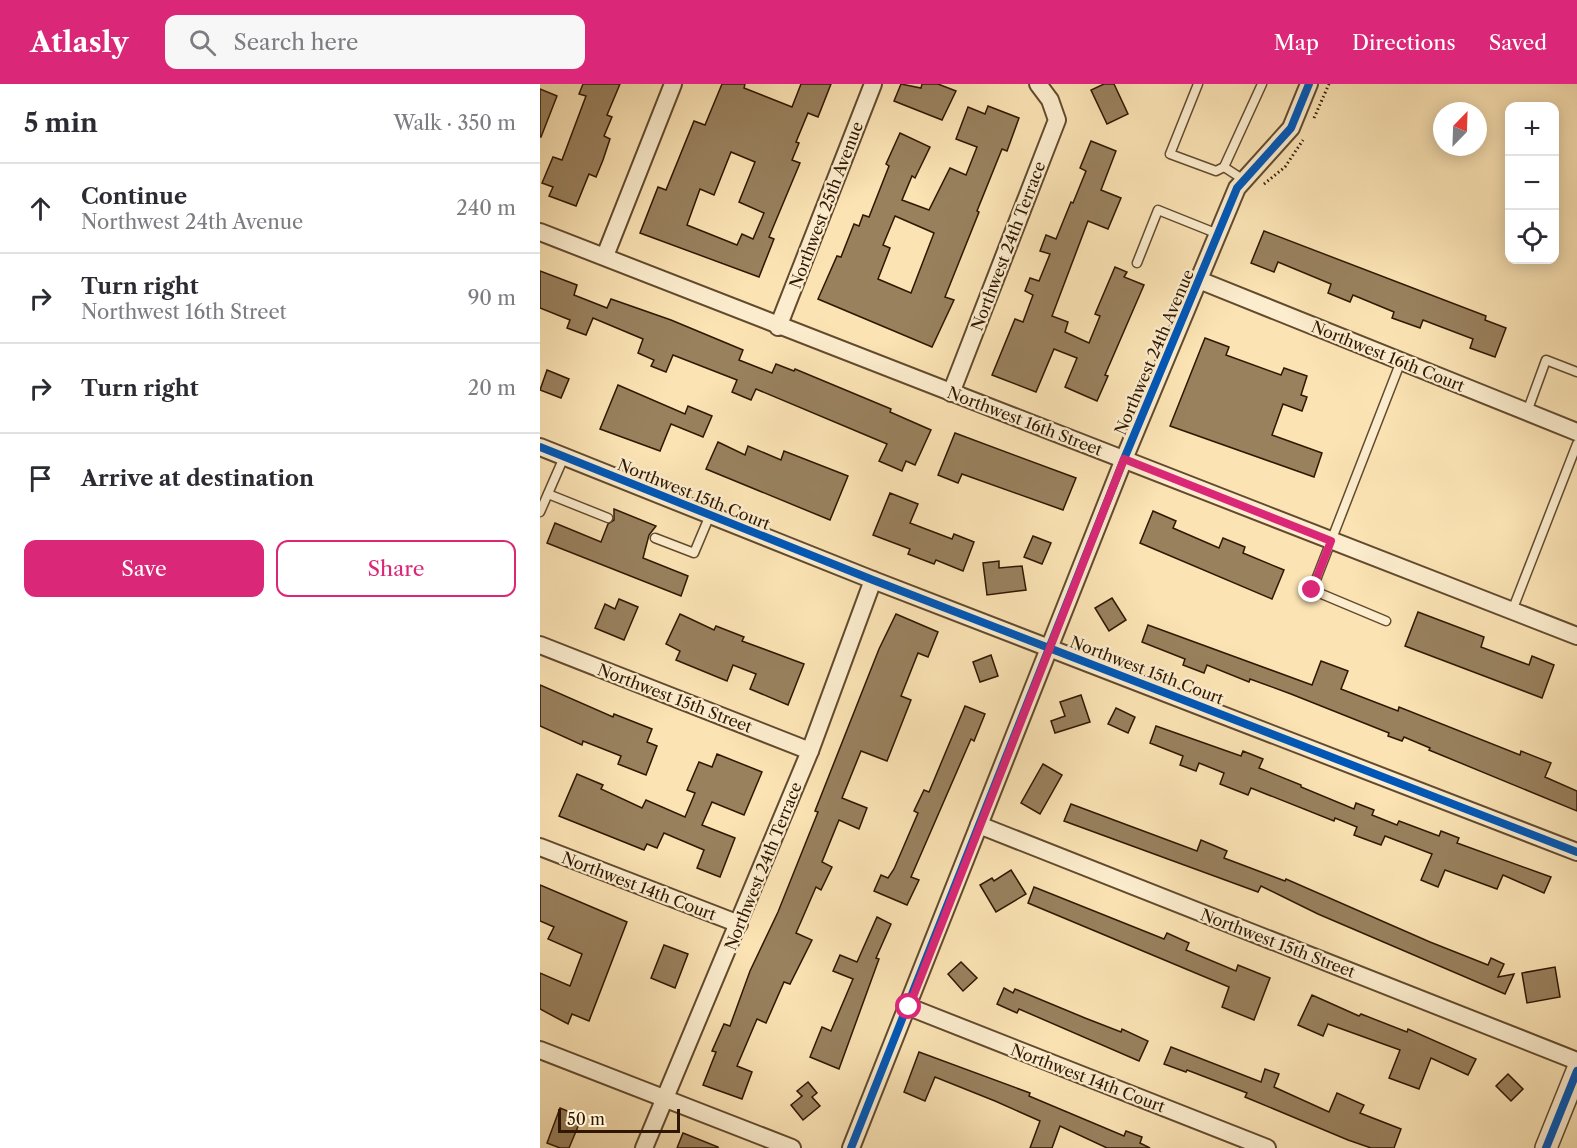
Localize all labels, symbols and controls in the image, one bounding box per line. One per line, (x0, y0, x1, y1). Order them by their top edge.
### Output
search box (165, 15, 585, 69)
text: Atlasly (30, 25, 129, 59)
icon: search (186, 26, 219, 59)
text: Search here (234, 29, 358, 56)
text: Map (1274, 30, 1319, 55)
text: Directions (1352, 30, 1456, 55)
text: Saved (1489, 30, 1547, 55)
north arrow (1433, 102, 1487, 156)
map controls (1505, 102, 1559, 264)
button: + (1505, 102, 1559, 156)
text: 5 min (24, 107, 98, 139)
text: Walk · 350 m (393, 111, 516, 135)
street label: Northwest 25th Avenue (785, 119, 867, 291)
button: − (1505, 156, 1559, 210)
street label: Northwest 24th Terrace (966, 158, 1050, 333)
text: Continue (81, 183, 187, 210)
icon: ahead (24, 192, 57, 225)
text: 240 m (456, 196, 516, 220)
text: Northwest 24th Avenue (81, 210, 303, 234)
button: locate (1505, 210, 1559, 264)
street label: Northwest 24th Avenue (1110, 266, 1198, 438)
text: Turn right (81, 273, 199, 300)
icon: right (24, 282, 57, 315)
text: 90 m (468, 286, 516, 310)
text: Northwest 16th Street (81, 300, 287, 324)
street label: Northwest 16th Court (1308, 316, 1468, 396)
icon: right (24, 372, 57, 405)
text: Turn right (81, 375, 199, 402)
text: 20 m (468, 376, 516, 400)
street label: Northwest 16th Street (945, 382, 1106, 460)
street label: Northwest 15th Court (615, 454, 774, 534)
icon: arrive (24, 462, 57, 495)
text: Arrive at destination (81, 465, 314, 492)
button: Save (24, 540, 264, 597)
button: Share (276, 540, 516, 597)
route end (1298, 576, 1324, 602)
street label: Northwest 15th Court (1067, 631, 1227, 709)
street label: Northwest 15th Street (595, 659, 755, 737)
street label: Northwest 24th Terrace (720, 779, 806, 953)
street label: Northwest 14th Court (559, 847, 719, 925)
street label: Northwest 15th Street (1198, 904, 1358, 982)
route start (895, 993, 921, 1019)
street label: Northwest 14th Court (1008, 1039, 1168, 1117)
scale bar (558, 1106, 680, 1134)
text: 50 m (567, 1109, 605, 1129)

